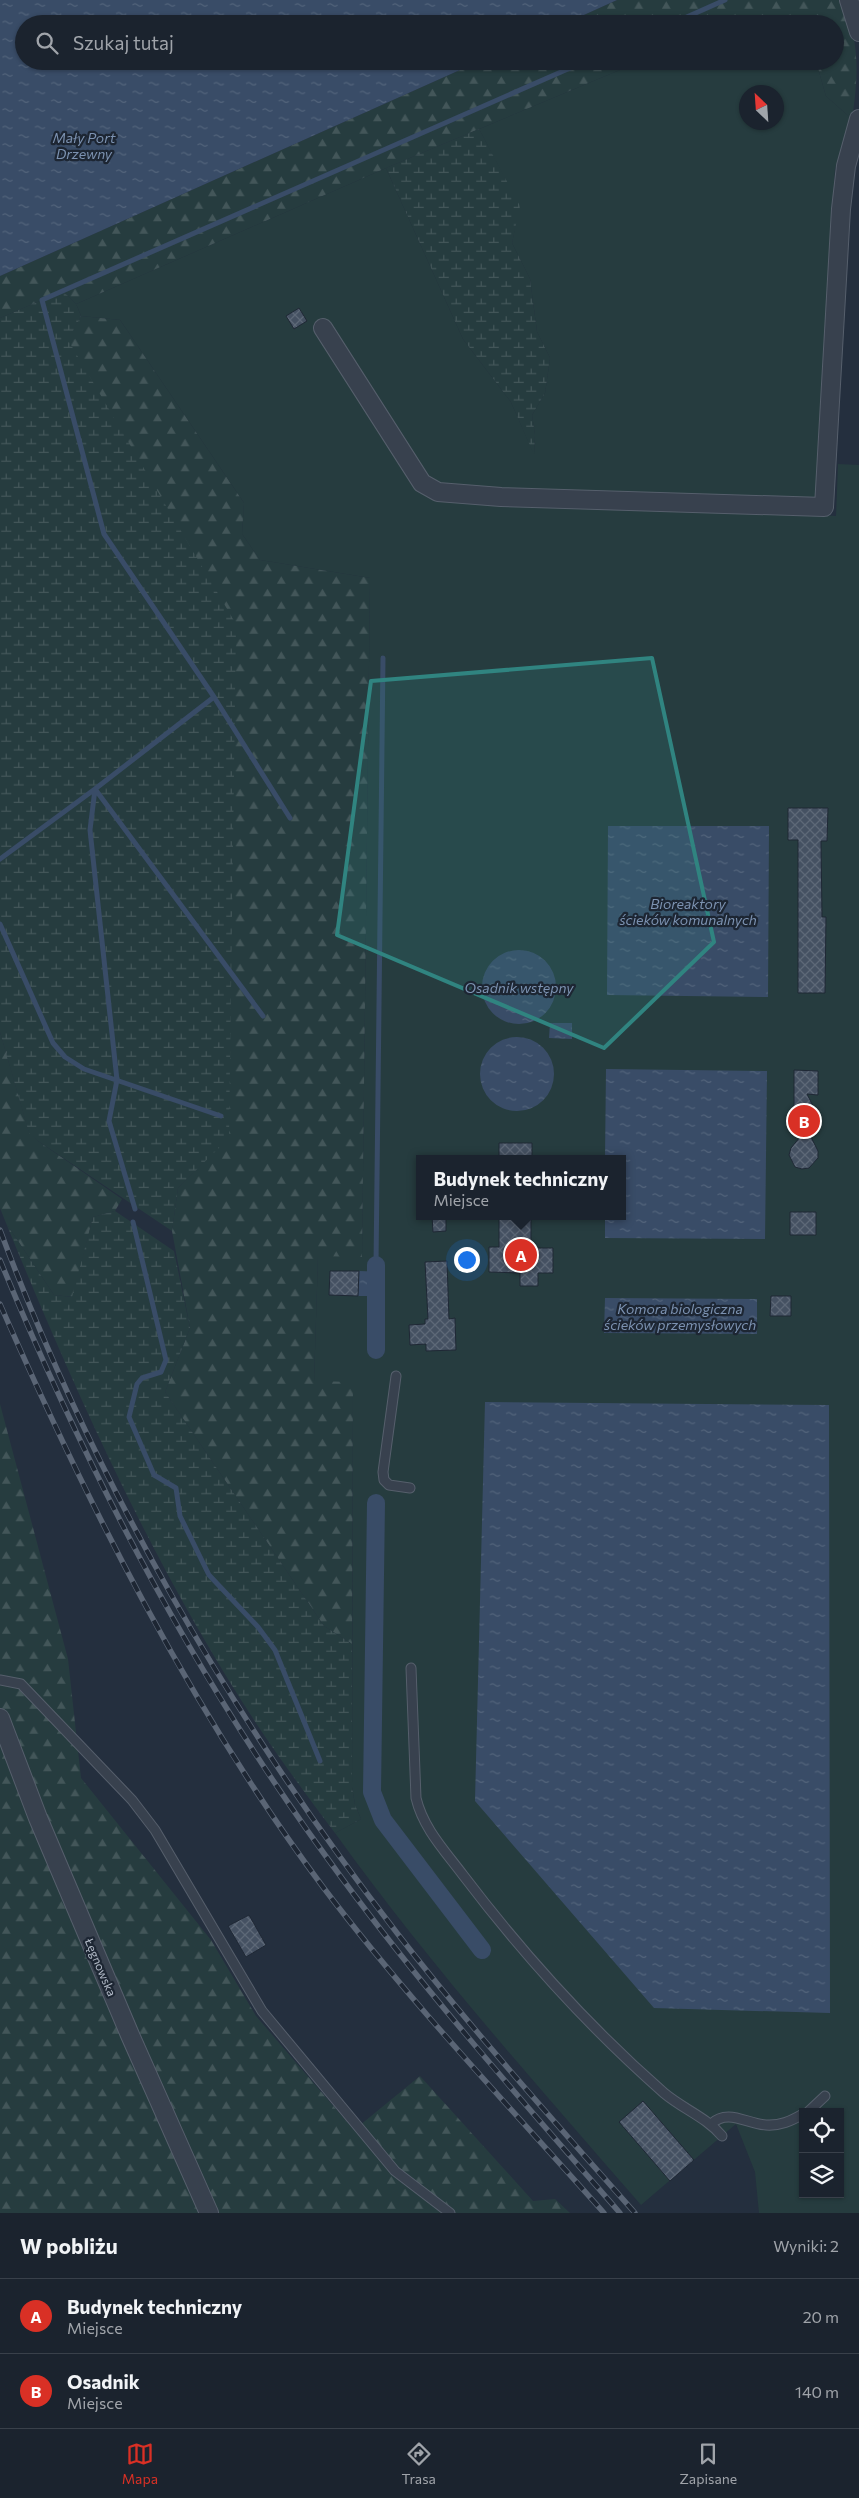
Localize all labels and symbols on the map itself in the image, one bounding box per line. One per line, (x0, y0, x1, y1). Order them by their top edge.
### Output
north arrow (739, 85, 784, 130)
water label: Mały Port Drzewny (53, 129, 116, 162)
water label: Bioreaktory ścieków komunalnych (619, 895, 757, 928)
water label: Osadnik wstępny (465, 979, 574, 996)
pin: B (788, 1102, 820, 1140)
pin: A (505, 1236, 537, 1274)
your location (454, 1247, 480, 1273)
water label: Komora biologiczna ścieków przemysłowych (604, 1300, 756, 1333)
street label: Łęgnowska (82, 1935, 119, 1998)

